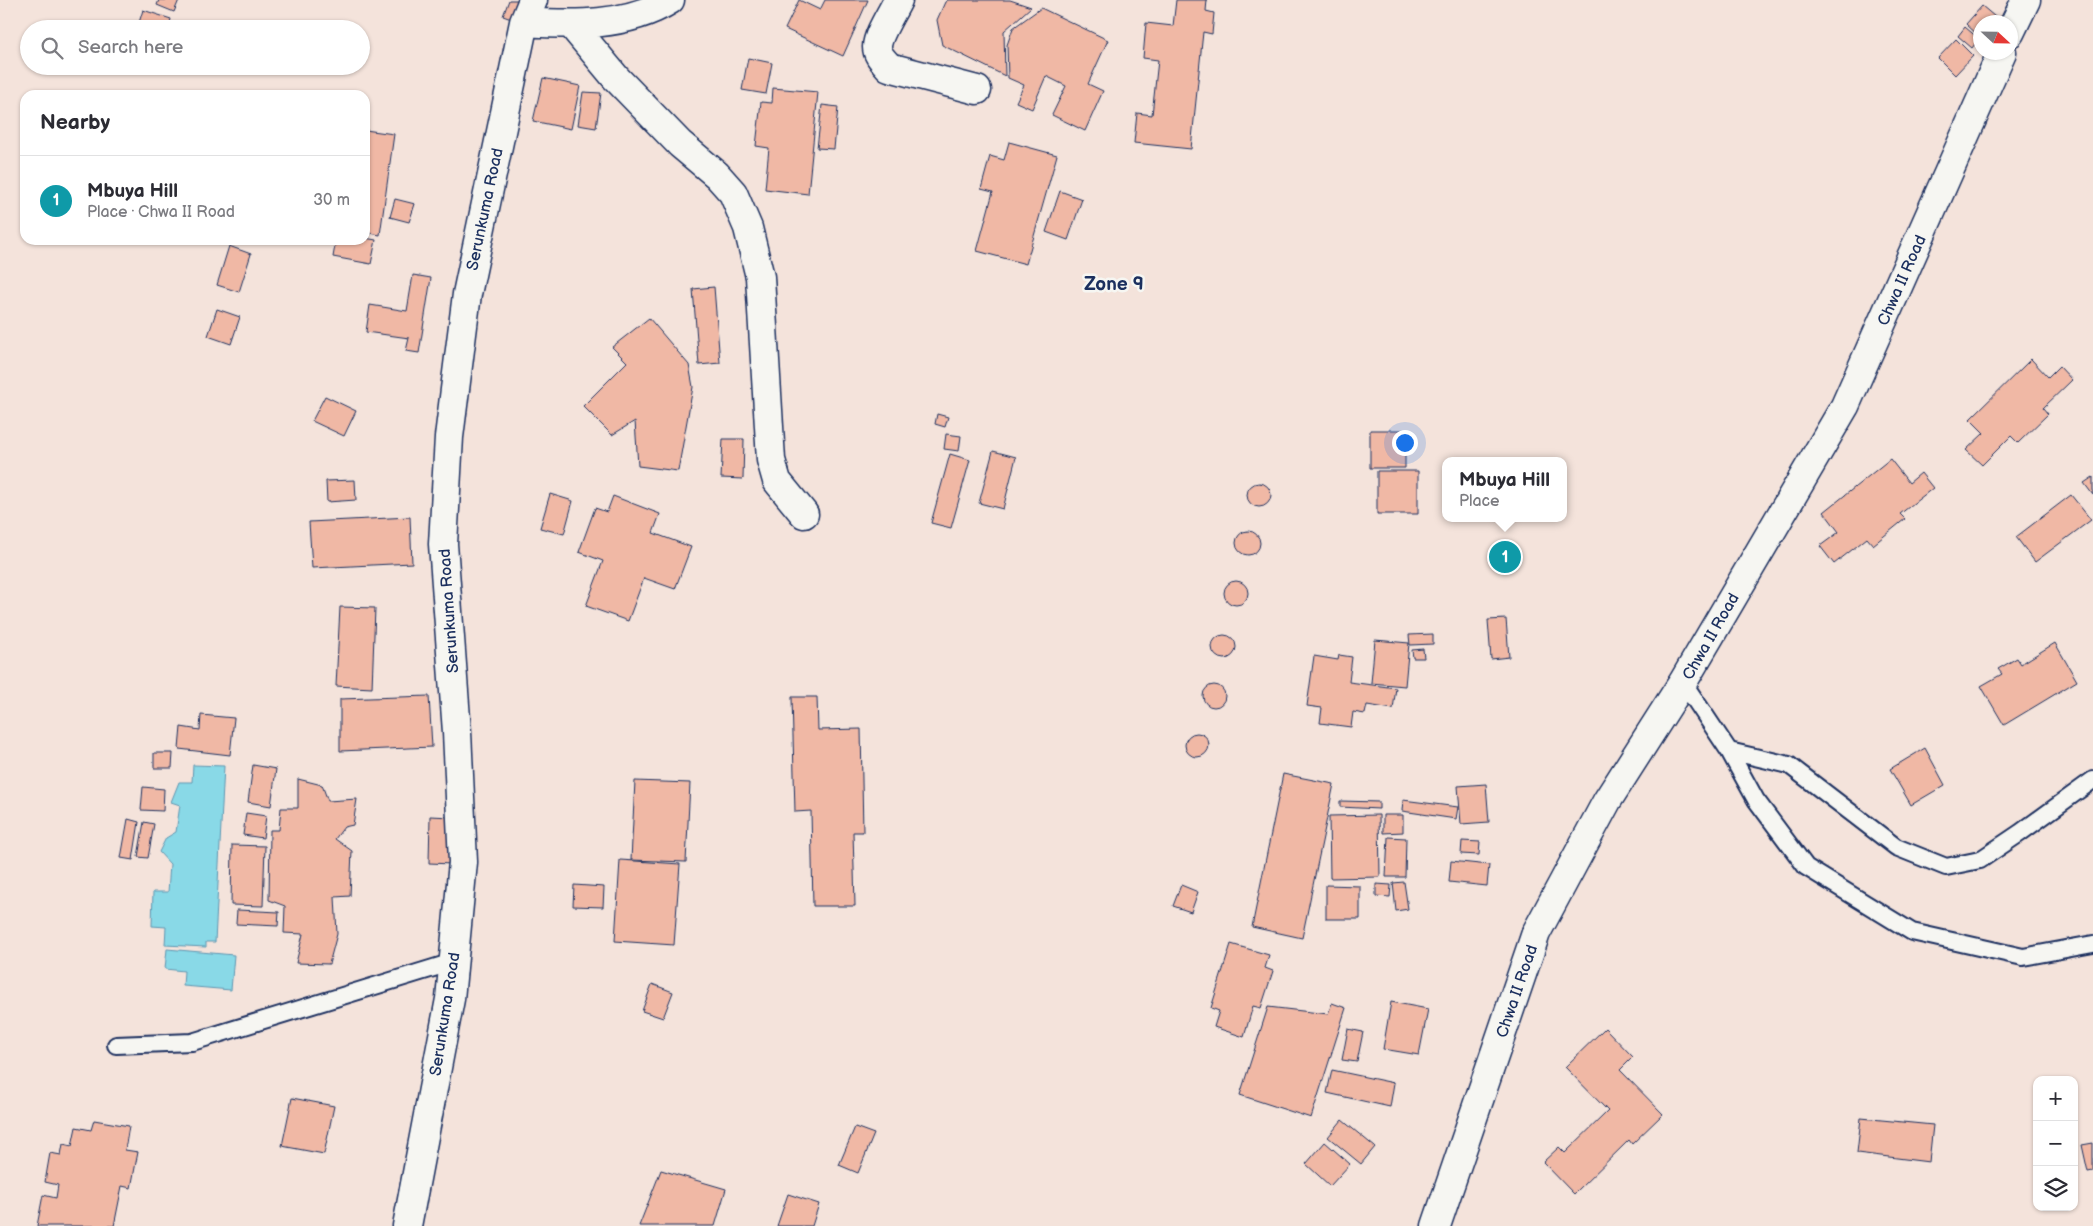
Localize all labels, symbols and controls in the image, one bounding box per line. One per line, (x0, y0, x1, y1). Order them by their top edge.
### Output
north arrow (1973, 15, 2018, 60)
search box (20, 20, 370, 75)
icon: search (38, 34, 66, 62)
text: Search here (78, 36, 183, 59)
text: Nearby (40, 110, 110, 135)
street label: Serunkuma Road (463, 146, 508, 272)
text: Mbuya Hill (87, 180, 178, 203)
text: 1 (53, 191, 59, 210)
text: 30 m (313, 191, 350, 210)
text: Place · Chwa II Road (87, 203, 235, 222)
street label: Chwa II Road (1874, 232, 1931, 329)
district label: Zone 9 (1084, 273, 1144, 296)
your location (1392, 430, 1418, 456)
popup (1442, 457, 1567, 522)
text: Mbuya Hill (1459, 469, 1550, 492)
text: Place (1459, 492, 1500, 511)
pin: 1 (1489, 538, 1521, 576)
street label: Serunkuma Road (436, 548, 463, 674)
street label: Chwa II Road (1679, 590, 1744, 684)
street label: Chwa II Road (1493, 943, 1542, 1040)
street label: Serunkuma Road (426, 951, 465, 1077)
map controls (2033, 1076, 2078, 1211)
button: + (2033, 1076, 2078, 1121)
button: − (2033, 1121, 2078, 1166)
button: layers (2033, 1166, 2078, 1211)

